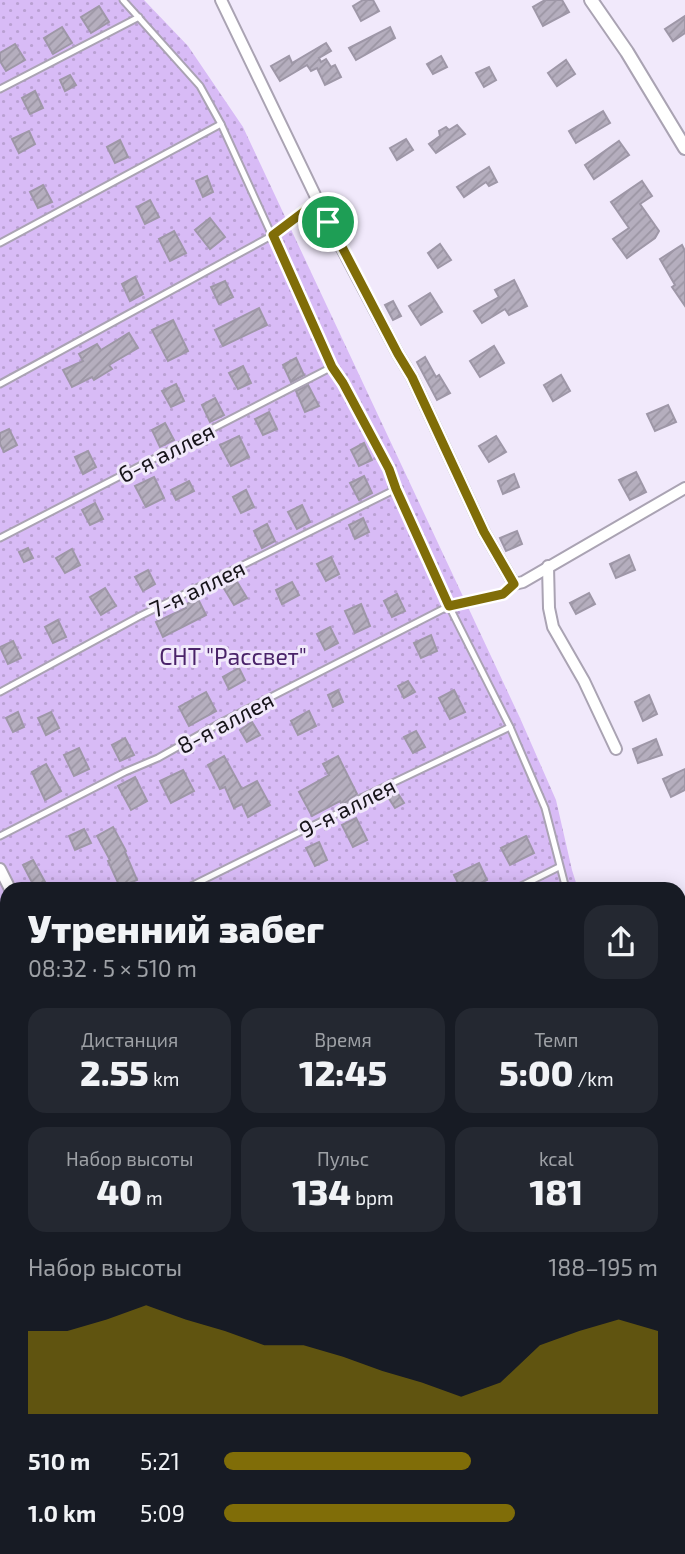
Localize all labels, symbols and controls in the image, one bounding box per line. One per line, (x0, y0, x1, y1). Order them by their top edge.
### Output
pin (298, 192, 358, 252)
icon: arrive (309, 203, 347, 241)
street label: 6-я аллея (113, 416, 219, 488)
street label: 7-я аллея (145, 553, 249, 623)
park label: СНТ "Рассвет" (159, 642, 307, 670)
street label: 8-я аллея (172, 685, 278, 759)
street label: 9-я аллея (294, 771, 400, 843)
text: Утренний забег (28, 905, 324, 951)
button: share (584, 905, 658, 979)
text: 08:32 · 5 × 510 m (28, 954, 197, 982)
text: Дистанция (81, 1028, 178, 1051)
text: Время (314, 1028, 372, 1051)
text: Темп (534, 1028, 578, 1051)
text: 2.55 (80, 1051, 149, 1093)
text: 12:45 (299, 1051, 387, 1093)
text: 5:00 (499, 1051, 573, 1093)
text: km (149, 1067, 179, 1090)
text: /km (573, 1067, 614, 1090)
text: Набор высоты (66, 1147, 193, 1170)
text: Пульс (317, 1147, 369, 1170)
text: kcal (539, 1147, 574, 1170)
text: 40 (97, 1170, 142, 1212)
text: 134 (292, 1170, 351, 1212)
text: 181 (529, 1170, 583, 1212)
text: m (142, 1186, 163, 1209)
text: bpm (351, 1186, 394, 1209)
text: Набор высоты (28, 1253, 182, 1281)
text: 188–195 m (548, 1253, 658, 1281)
text: 510 m (28, 1447, 90, 1475)
text: 5:21 (140, 1447, 180, 1475)
text: 1.0 km (28, 1499, 96, 1527)
text: 5:09 (140, 1499, 185, 1527)

